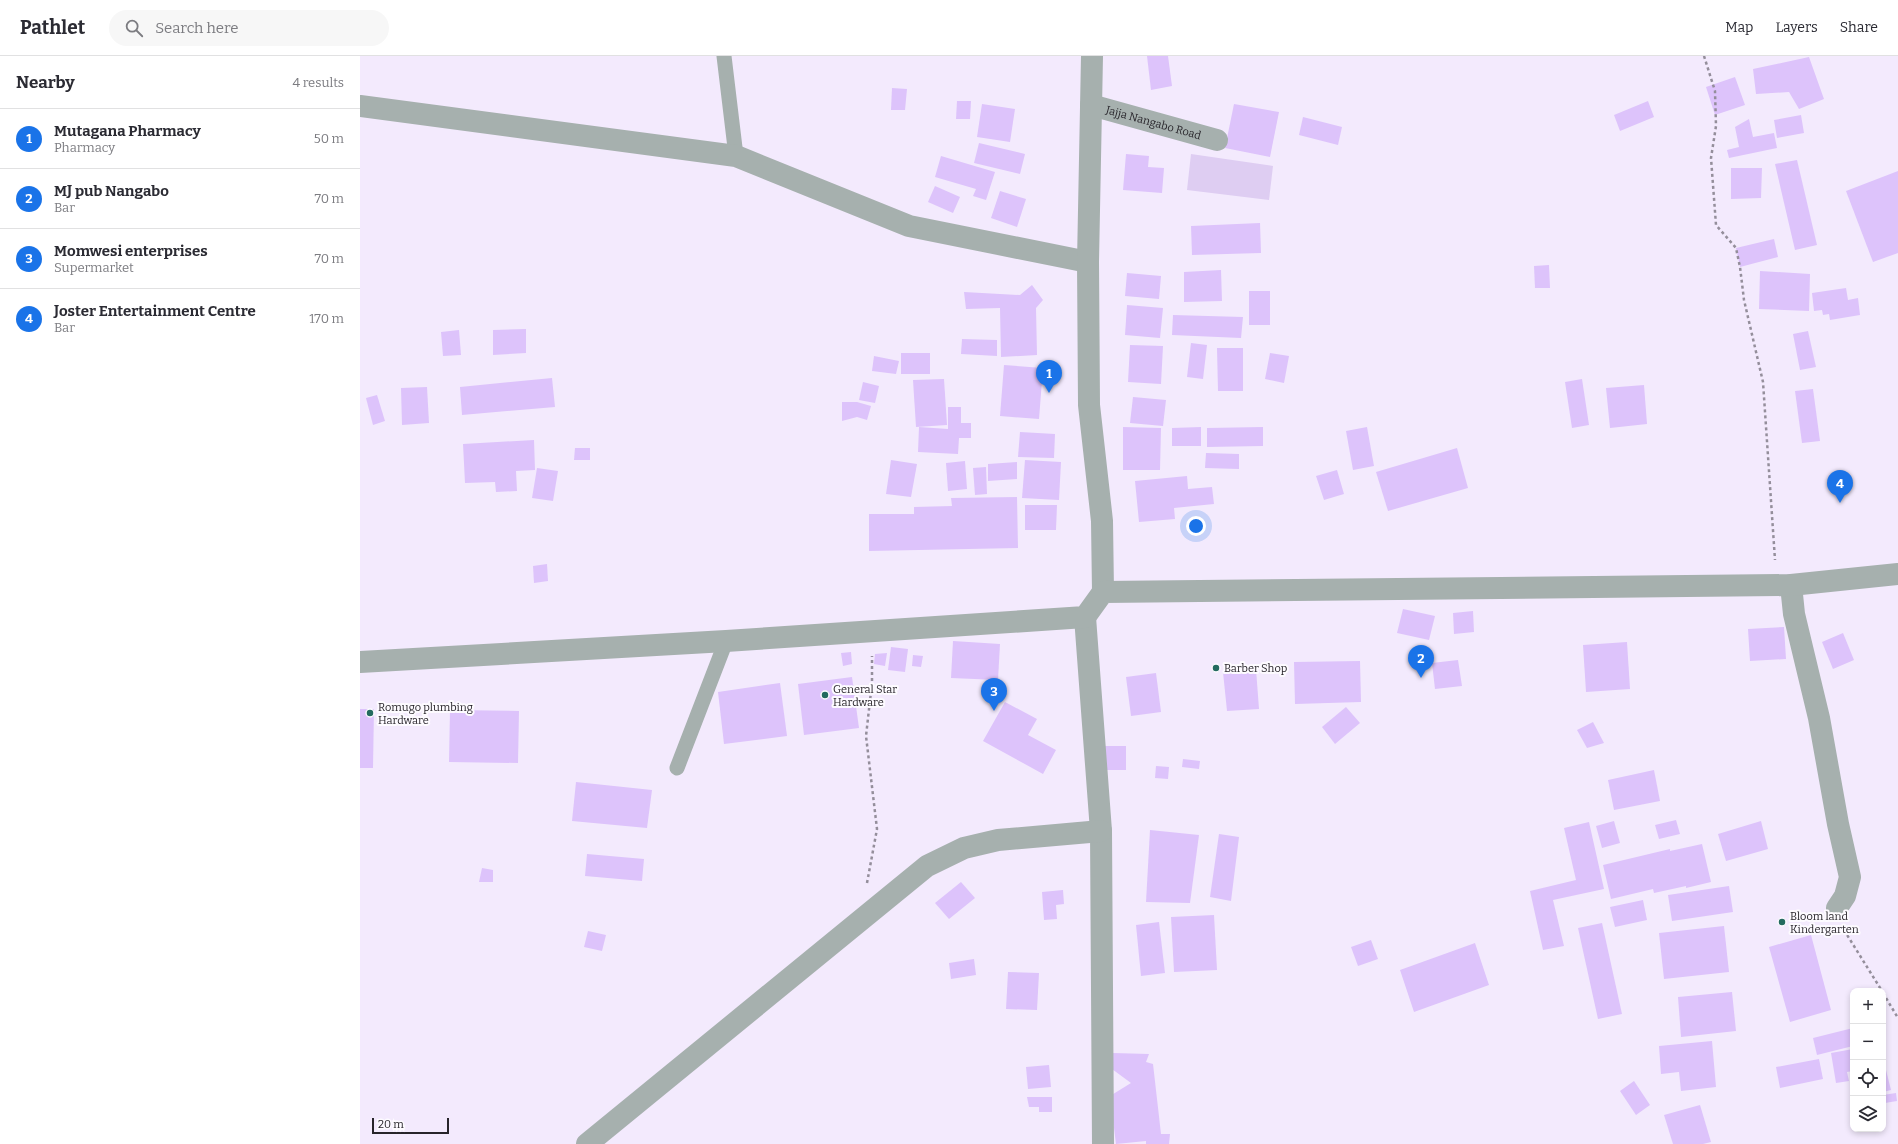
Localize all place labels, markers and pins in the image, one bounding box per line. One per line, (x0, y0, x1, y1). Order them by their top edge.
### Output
pin: 1 (1036, 360, 1062, 393)
pin: 4 (1827, 470, 1853, 503)
pin: 2 (1408, 645, 1434, 678)
place label: Barber Shop (1224, 662, 1288, 675)
marker: Barber Shop (1211, 663, 1221, 673)
pin: 3 (981, 678, 1007, 711)
place label: General Star Hardware (833, 683, 897, 709)
marker: General Star Hardware (820, 690, 830, 700)
place label: Romugo plumbing Hardware (378, 701, 473, 727)
marker: Romugo plumbing Hardware (365, 708, 375, 718)
place label: Bloom land Kindergarten (1790, 910, 1859, 936)
marker: Bloom land Kindergarten (1777, 917, 1787, 927)

